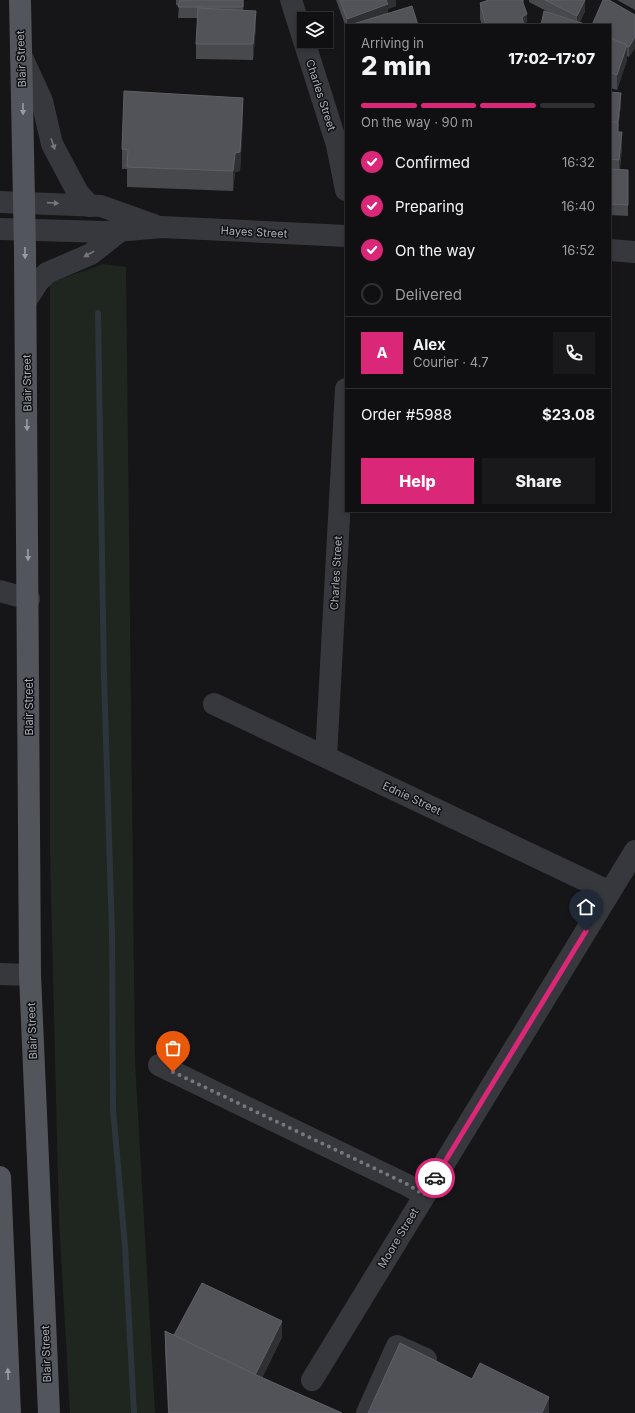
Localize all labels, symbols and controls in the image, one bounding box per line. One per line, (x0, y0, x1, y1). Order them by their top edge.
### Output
map controls (297, 12, 333, 48)
button: layers (297, 12, 333, 48)
street label: Blair Street (13, 30, 29, 88)
text: Arriving in (361, 35, 424, 51)
text: 17:02–17:07 (508, 49, 595, 68)
text: 2 min (361, 50, 431, 81)
street label: Charles Street (303, 58, 339, 133)
one-way arrow (20, 103, 26, 116)
text: On the way · 90 m (361, 114, 473, 130)
one-way arrow (50, 139, 56, 151)
icon: check (361, 151, 383, 173)
text: Confirmed (395, 153, 470, 172)
text: 16:32 (562, 154, 595, 170)
icon: check (361, 195, 383, 217)
text: Preparing (395, 197, 464, 216)
text: 16:40 (561, 198, 595, 214)
one-way arrow (47, 200, 59, 207)
street label: Hayes Street (220, 223, 288, 241)
icon: check (361, 239, 383, 261)
text: On the way (395, 241, 475, 260)
text: 16:52 (562, 242, 595, 258)
one-way arrow (22, 247, 29, 259)
one-way arrow (83, 251, 94, 257)
text: Delivered (395, 285, 462, 304)
button: phone (553, 332, 595, 374)
text: Alex (413, 335, 446, 354)
text: A (376, 343, 388, 362)
street label: Blair Street (19, 354, 34, 412)
text: Courier · 4.7 (413, 354, 489, 370)
text: Order #5988 (361, 405, 452, 424)
text: $23.08 (542, 405, 595, 424)
one-way arrow (24, 419, 30, 432)
button: Help (361, 458, 474, 504)
button: Share (482, 458, 595, 504)
street label: Charles Street (327, 535, 345, 610)
one-way arrow (25, 549, 31, 562)
street label: Blair Street (22, 678, 36, 735)
street label: Ednie Street (380, 778, 444, 818)
pin (569, 890, 603, 931)
icon: home (575, 896, 597, 918)
street label: Blair Street (24, 1002, 40, 1060)
pin (156, 1031, 190, 1072)
icon: bag (162, 1037, 184, 1059)
courier (415, 1158, 455, 1198)
icon: car (424, 1167, 446, 1189)
street label: Moore Street (375, 1205, 422, 1271)
street label: Blair Street (38, 1325, 54, 1383)
one-way arrow (5, 1367, 11, 1380)

